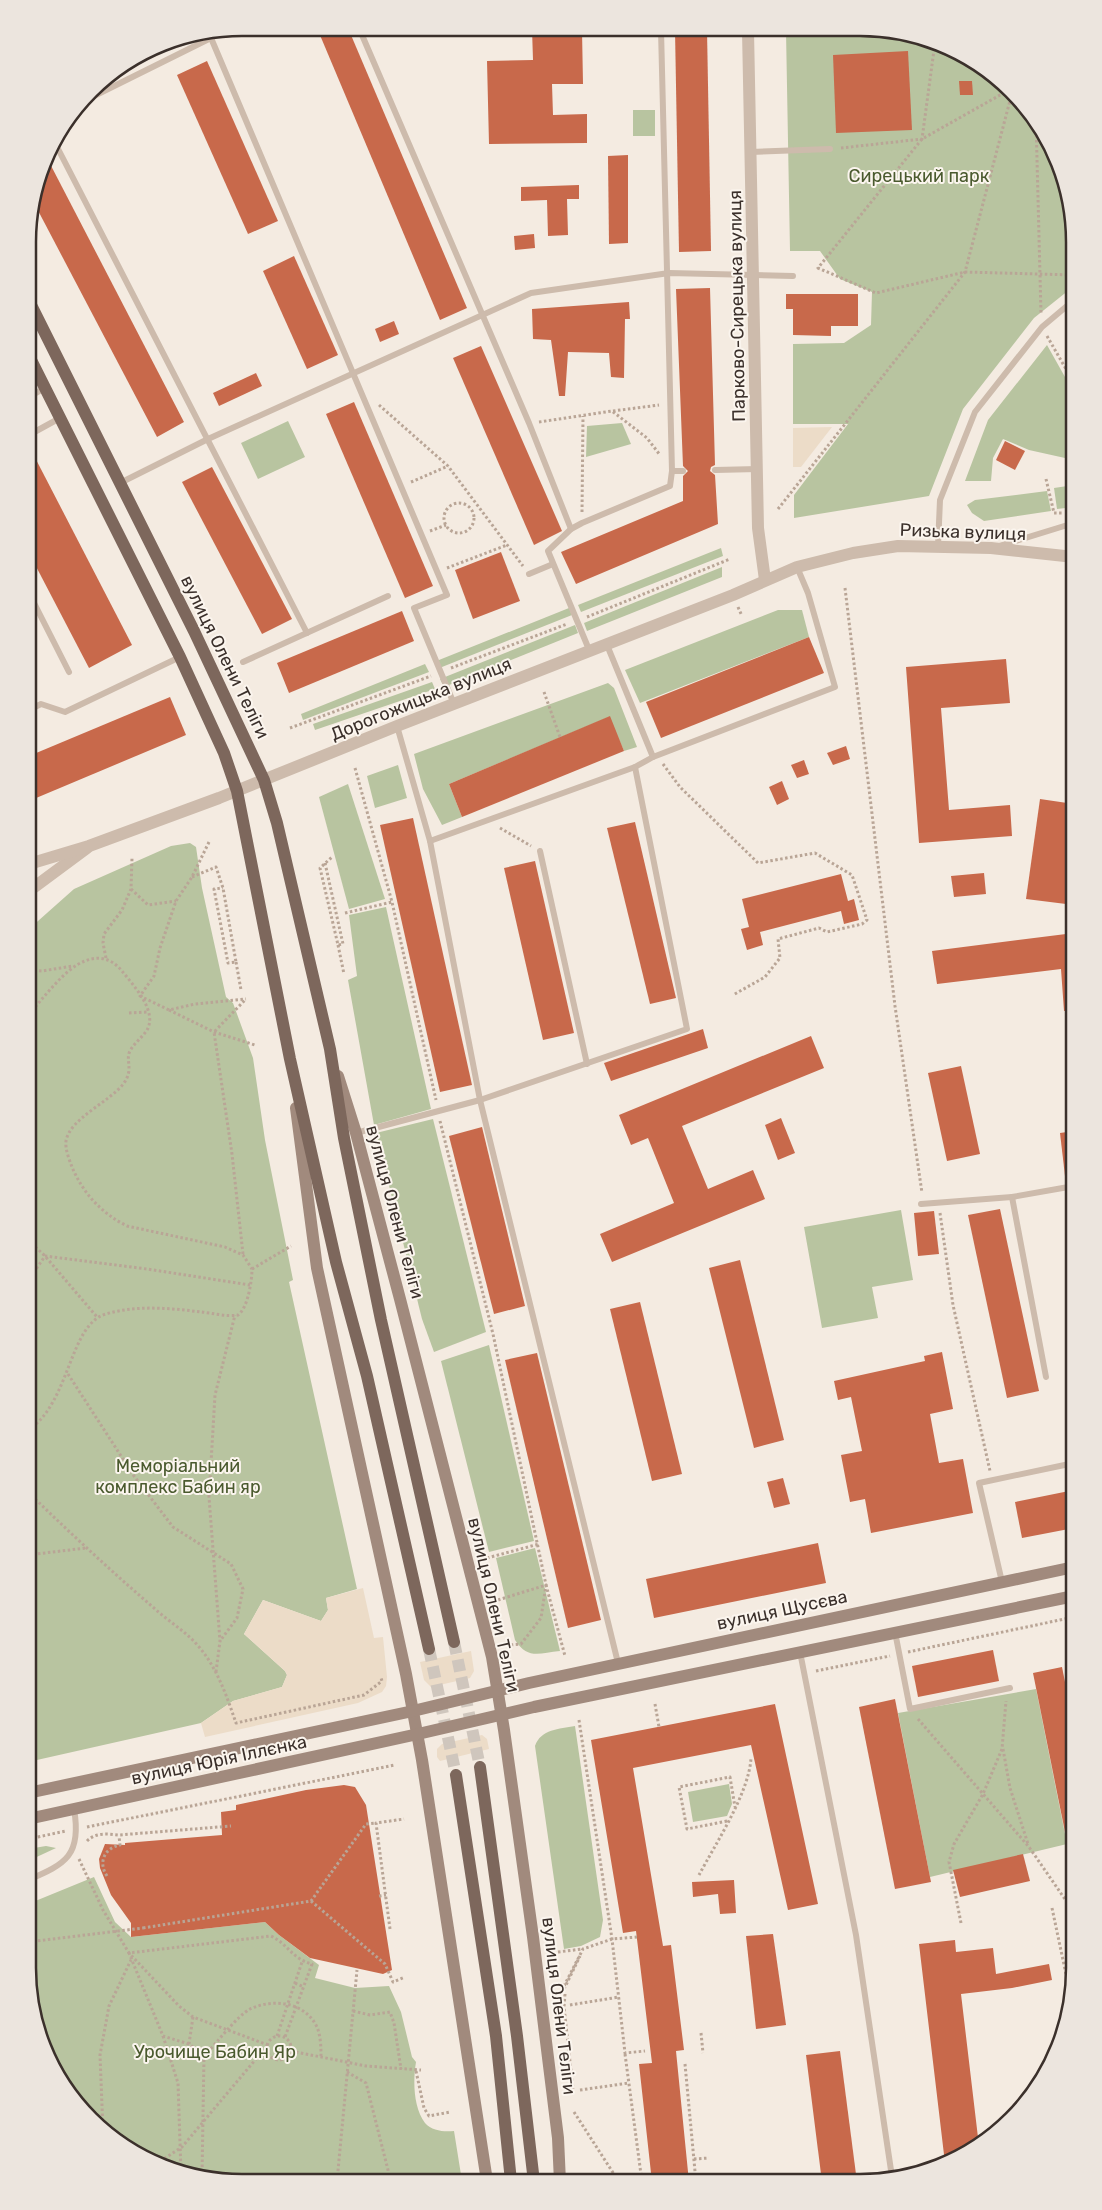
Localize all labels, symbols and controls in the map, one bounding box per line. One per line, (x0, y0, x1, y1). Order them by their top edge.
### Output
park label: Сирецький парк (849, 165, 990, 187)
street label: Парково-Сирецька вулиця (724, 190, 750, 422)
street label: Ризька вулиця (899, 519, 1027, 545)
street label: вулиця Олени Теліги (176, 572, 274, 742)
street label: Дорогожицька вулиця (327, 653, 515, 745)
street label: вулиця Олени Теліги (361, 1123, 429, 1301)
park label: Меморіальний комплекс Бабин яр (95, 1455, 261, 1498)
street label: вулиця Олени Теліги (463, 1515, 525, 1695)
street label: вулиця Щусєва (715, 1585, 849, 1635)
street label: вулиця Юрія Іллєнка (129, 1731, 309, 1789)
street label: вулиця Олени Теліги (537, 1916, 581, 2096)
park label: Урочище Бабин Яр (134, 2041, 296, 2063)

